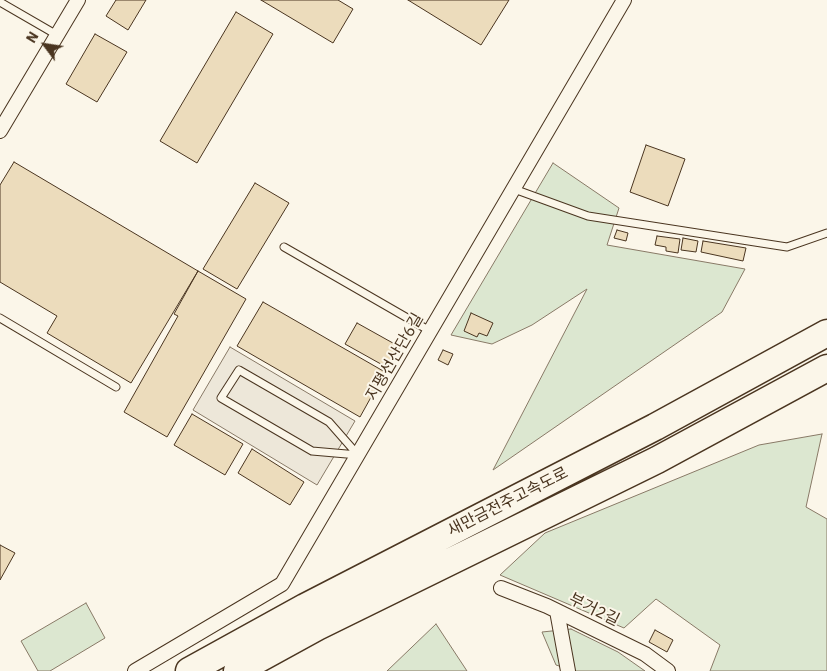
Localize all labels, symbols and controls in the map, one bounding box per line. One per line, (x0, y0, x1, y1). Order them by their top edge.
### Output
north arrow (20, 20, 70, 70)
text: N (22, 28, 42, 46)
street label: 지평선산단6길 (362, 310, 428, 404)
street label: 새만금전주고속도로 (445, 463, 571, 541)
street label: 부거2길 (566, 590, 622, 630)

